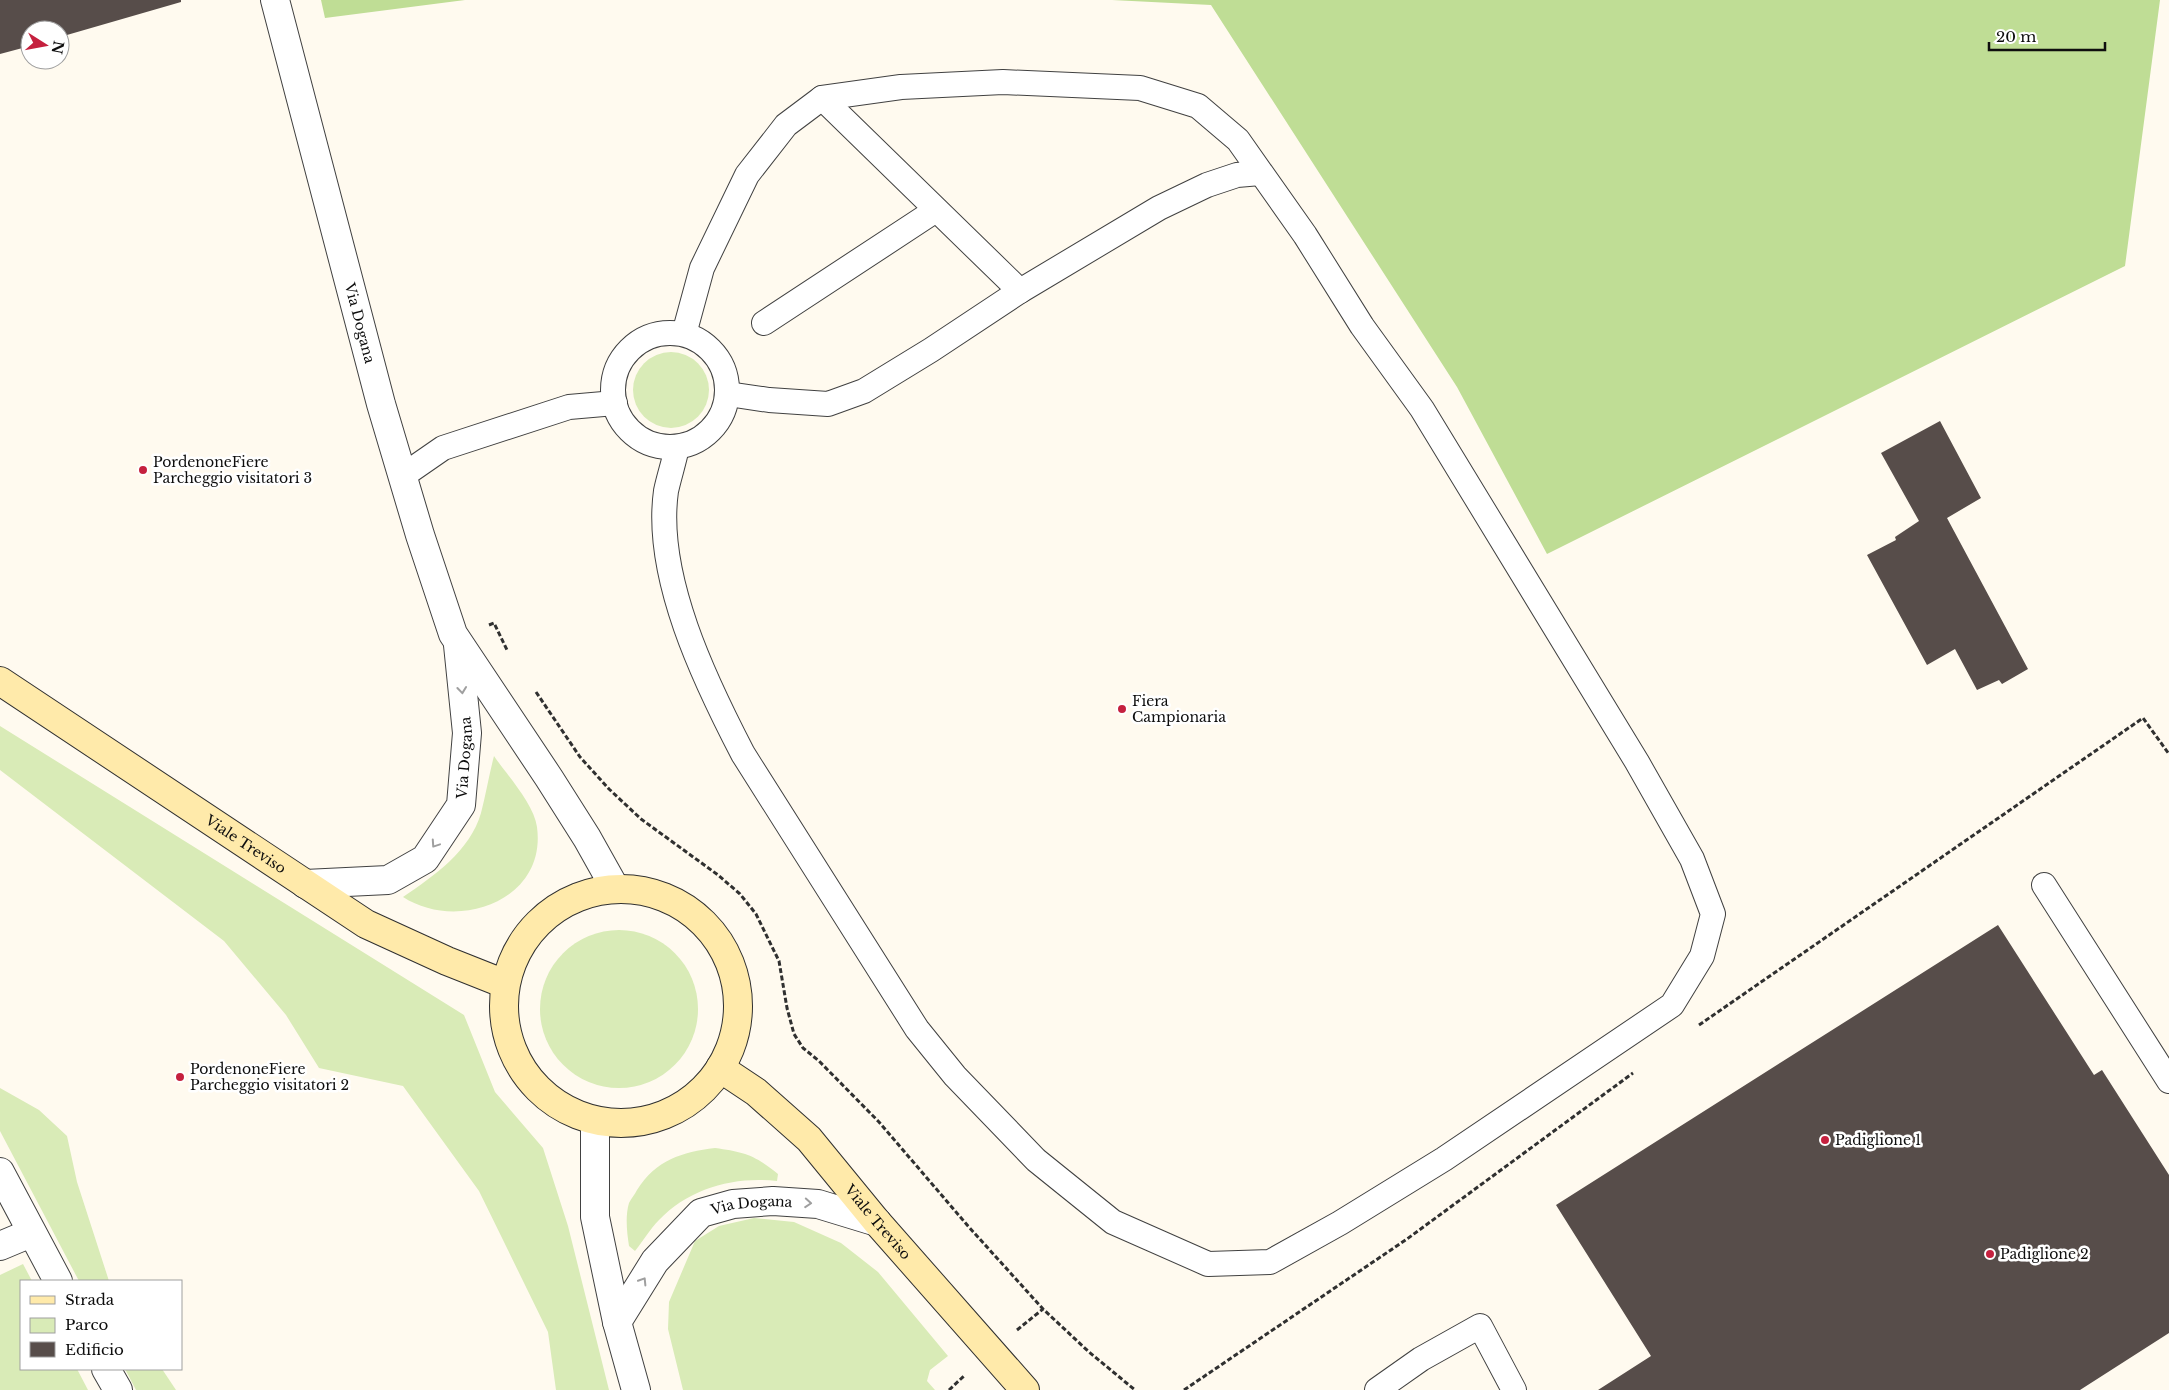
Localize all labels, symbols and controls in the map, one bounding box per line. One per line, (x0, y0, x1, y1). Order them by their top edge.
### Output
north arrow (20, 20, 70, 70)
scale bar (1989, 20, 2105, 52)
text: 20 m (1996, 27, 2036, 46)
text: N (48, 39, 68, 56)
street label: Via Dogana (340, 280, 379, 365)
place label: PordenoneFiere Parcheggio visitatori 3 (153, 453, 312, 487)
marker: PordenoneFiere Parcheggio visitatori 3 (137, 464, 149, 476)
one-way arrow (456, 686, 467, 694)
place label: Fiera Campionaria (1132, 692, 1226, 726)
marker: Fiera Campionaria (1116, 703, 1128, 715)
street label: Via Dogana (452, 716, 476, 801)
street label: Viale Treviso (201, 810, 290, 877)
one-way arrow (432, 838, 441, 848)
place label: PordenoneFiere Parcheggio visitatori 2 (190, 1060, 349, 1094)
marker: PordenoneFiere Parcheggio visitatori 2 (174, 1071, 186, 1083)
place label: Padiglione 1 (1835, 1131, 1921, 1149)
marker: Padiglione 1 (1819, 1134, 1831, 1146)
street label: Viale Treviso (840, 1180, 915, 1263)
street label: Via Dogana (708, 1192, 793, 1219)
one-way arrow (804, 1198, 812, 1209)
place label: Padiglione 2 (2000, 1245, 2089, 1263)
marker: Padiglione 2 (1984, 1248, 1996, 1260)
one-way arrow (637, 1277, 646, 1286)
legend (20, 1280, 182, 1370)
text: Strada (65, 1290, 115, 1309)
text: Parco (65, 1315, 108, 1334)
text: Edificio (65, 1340, 124, 1359)

